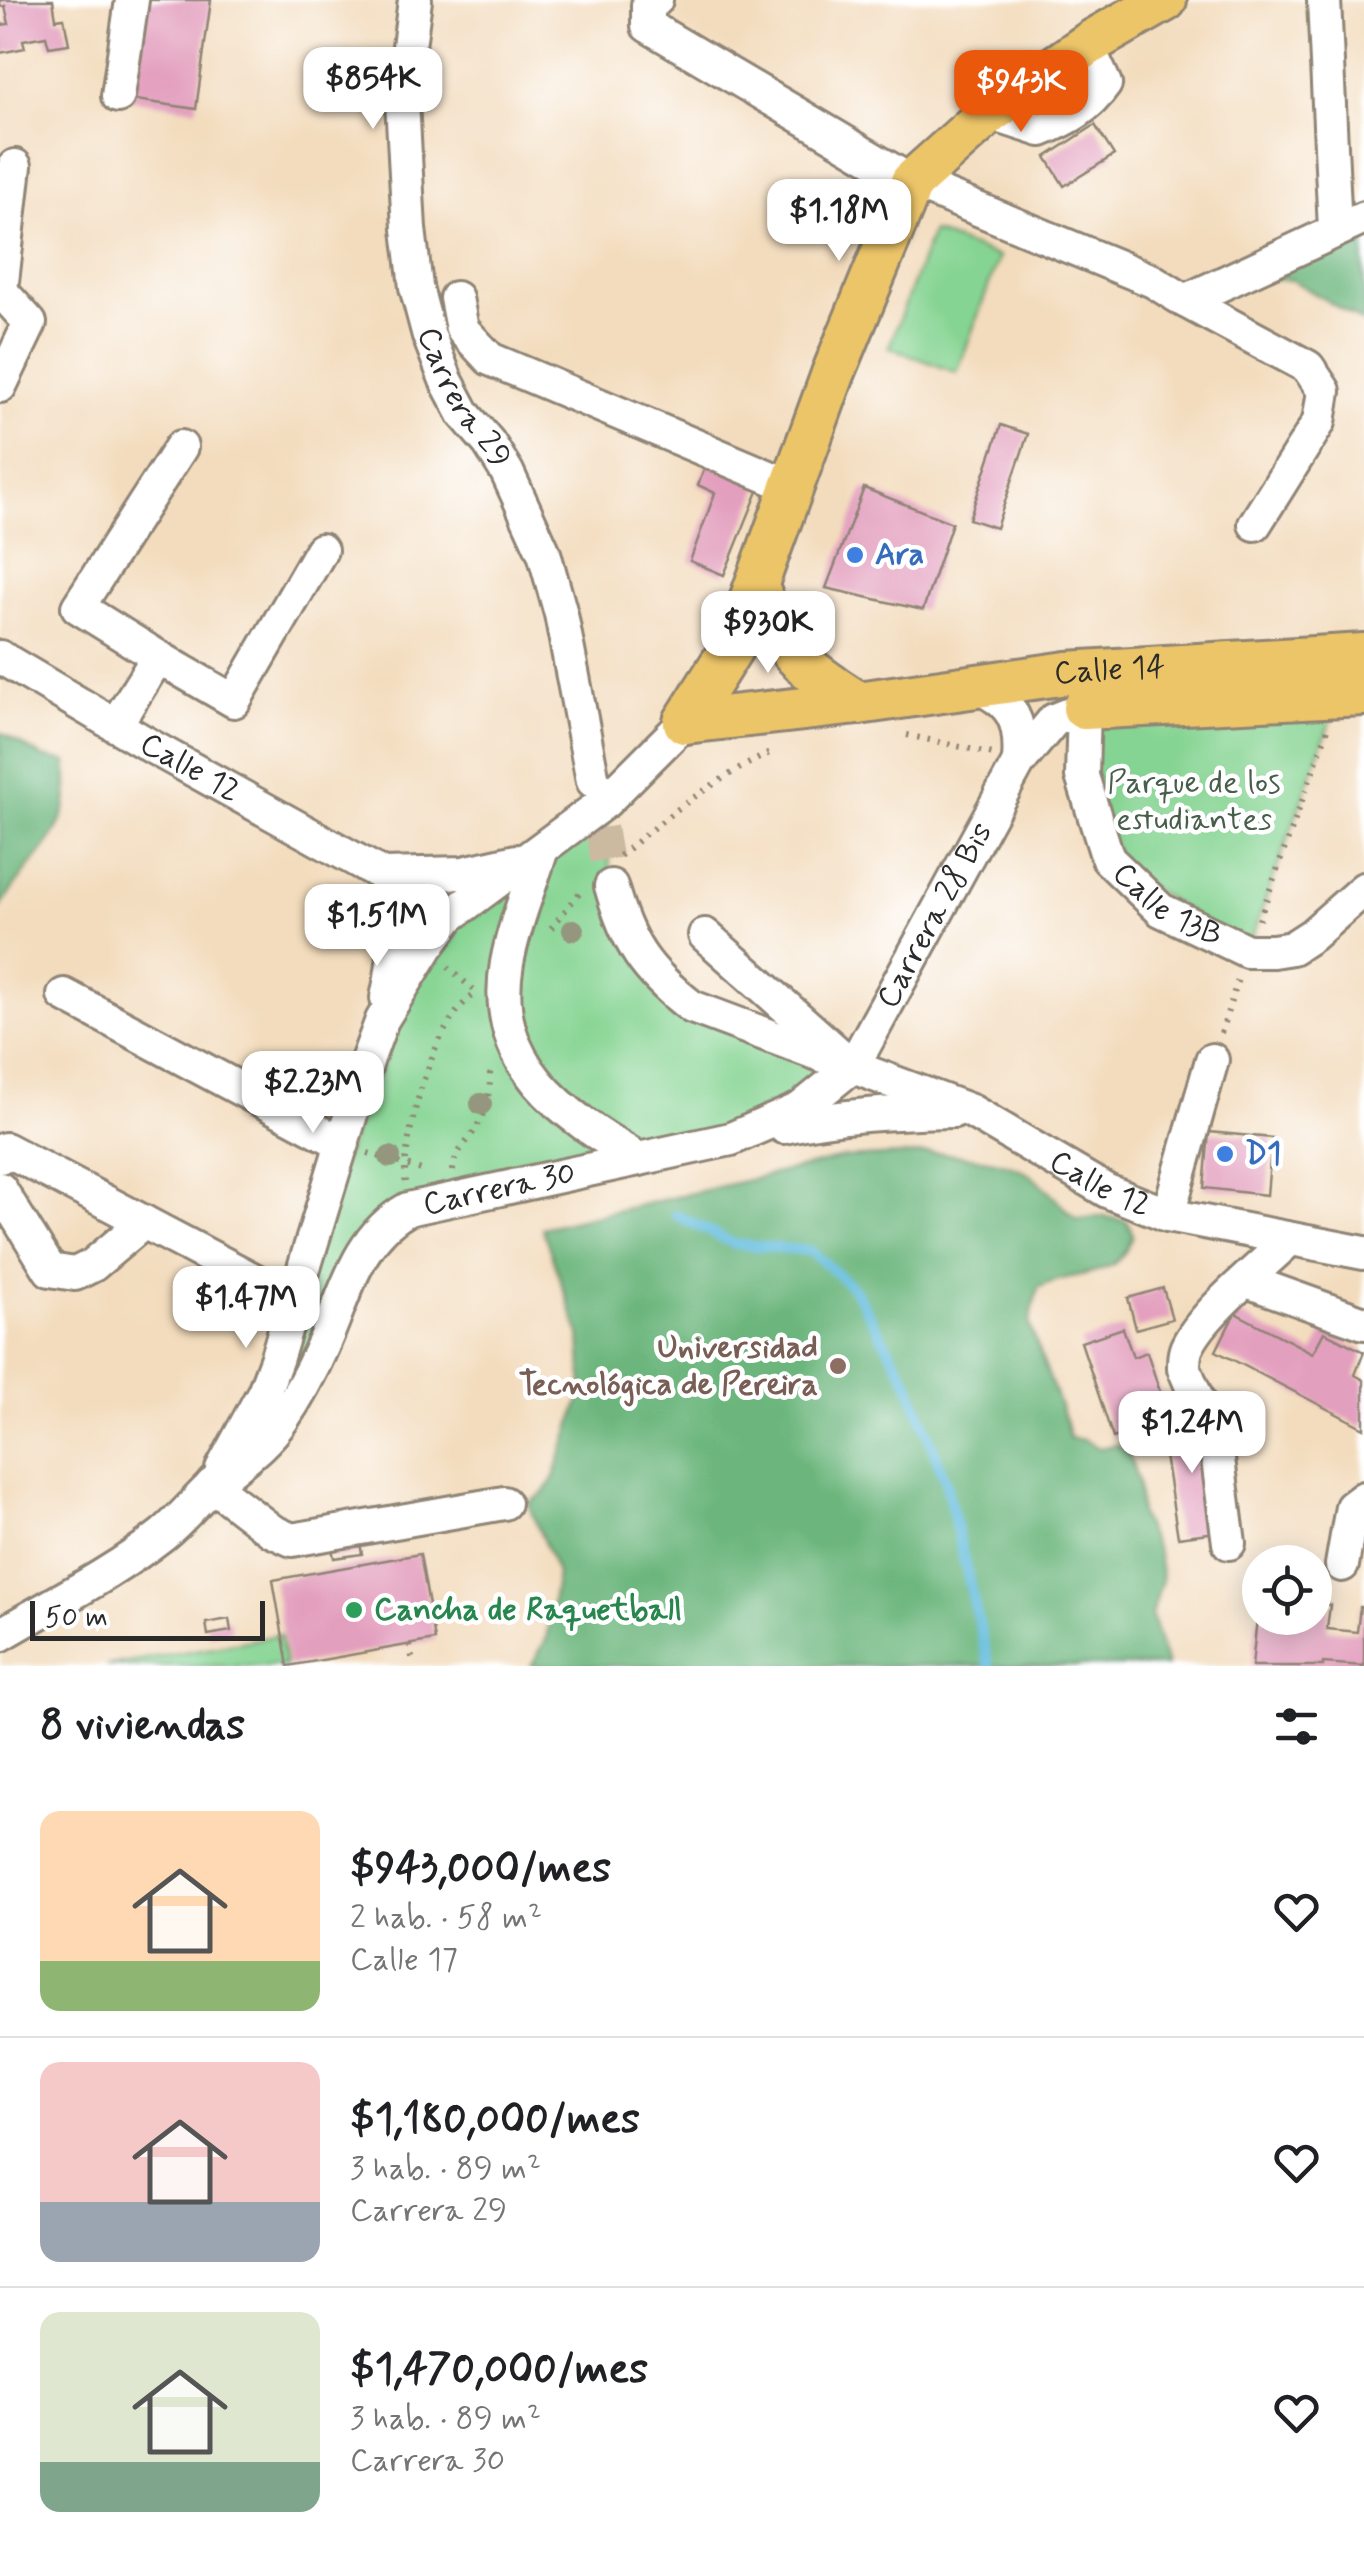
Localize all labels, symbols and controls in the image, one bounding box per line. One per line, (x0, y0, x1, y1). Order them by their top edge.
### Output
pin: $854K (303, 47, 443, 132)
pin: $943K (951, 50, 1091, 135)
text: $854K (325, 58, 421, 100)
text: $943K (976, 61, 1066, 103)
pin: $1.18M (758, 179, 920, 264)
text: $1.18M (789, 190, 889, 232)
street label: Carrera 29 (407, 321, 520, 476)
place label: Ara (875, 534, 924, 576)
marker: Ara (844, 544, 866, 566)
pin: $930K (698, 591, 838, 676)
text: $930K (723, 602, 813, 644)
street label: Calle 14 (1051, 646, 1167, 696)
street label: Calle 12 (132, 723, 248, 813)
park label: Parque de los estudiantes (1107, 762, 1281, 841)
street label: Carrera 28 Bis (867, 815, 1003, 1016)
street label: Calle 13B (1103, 853, 1229, 957)
pin: $1.51M (296, 884, 458, 969)
text: $1.51M (327, 895, 427, 937)
pin: $2.23M (232, 1051, 394, 1136)
text: $2.23M (264, 1062, 362, 1104)
place label: D1 (1245, 1133, 1281, 1175)
street label: Calle 12 (1041, 1141, 1156, 1227)
marker: D1 (1214, 1143, 1236, 1165)
street label: Carrera 30 (419, 1152, 579, 1226)
pin: $1.47M (165, 1266, 327, 1351)
text: $1.47M (195, 1277, 297, 1319)
place label: Universidad Tecnológica de Pereira (519, 1327, 818, 1407)
marker: Universidad Tecnológica de Pereira (827, 1355, 849, 1377)
pin: $1.24M (1111, 1391, 1273, 1476)
text: $1.24M (1141, 1402, 1243, 1444)
map controls (1242, 1545, 1332, 1635)
button: locate (1242, 1545, 1332, 1635)
place label: Cancha de Raquetball (374, 1589, 682, 1632)
scale bar (30, 1596, 265, 1640)
marker: Cancha de Raquetball (343, 1599, 365, 1621)
text: 50 m (45, 1600, 108, 1637)
text: 8 viviendas (40, 1699, 245, 1754)
icon: filters (1269, 1699, 1324, 1754)
text: $943,000/mes (350, 1842, 611, 1897)
icon: home (120, 1851, 240, 1971)
icon: heart (1269, 1884, 1324, 1939)
text: 2 hab. · 58 m² (350, 1897, 542, 1939)
text: Calle 17 (350, 1939, 458, 1981)
text: $1,180,000/mes (350, 2093, 640, 2148)
icon: home (120, 2102, 240, 2222)
icon: heart (1269, 2135, 1324, 2190)
text: 3 hab. · 89 m² (350, 2148, 541, 2190)
text: Carrera 29 (350, 2190, 507, 2232)
text: $1,470,000/mes (350, 2343, 648, 2398)
icon: home (120, 2352, 240, 2472)
icon: heart (1269, 2385, 1324, 2440)
text: 3 hab. · 89 m² (350, 2398, 541, 2440)
text: Carrera 30 (350, 2440, 505, 2482)

